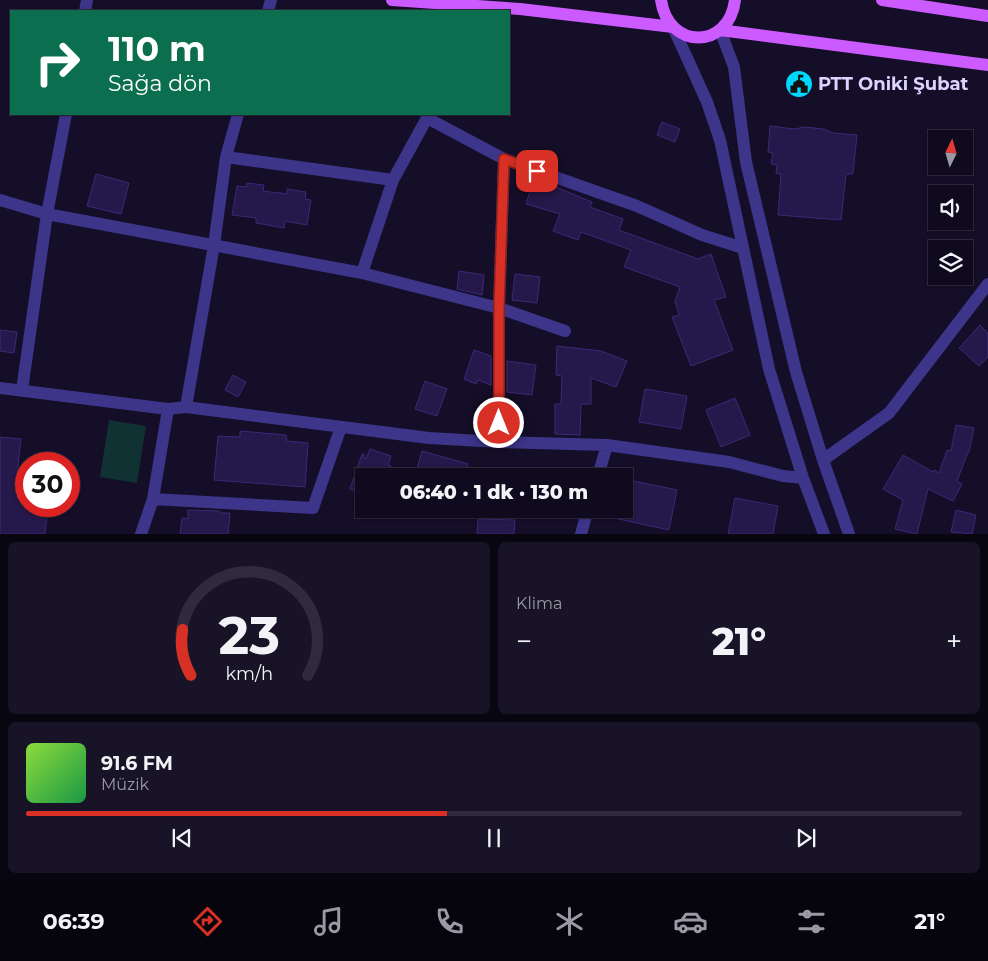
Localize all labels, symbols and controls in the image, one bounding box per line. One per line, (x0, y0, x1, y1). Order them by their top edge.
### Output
text: 110 m (108, 27, 206, 70)
icon: right (25, 30, 90, 95)
public building icon: PTT Oniki Şubat (784, 69, 814, 99)
text: Sağa dön (108, 70, 212, 97)
place label: PTT Oniki Şubat (818, 73, 969, 95)
north arrow (928, 130, 972, 175)
map controls (928, 130, 973, 285)
pin (516, 150, 558, 192)
icon: arrive (523, 157, 551, 185)
button: sound (928, 185, 973, 230)
button: layers (928, 240, 973, 285)
position arrow (472, 396, 524, 448)
speed limit sign: 30 (15, 452, 80, 517)
text: 06:40 · 1 dk · 130 m (400, 481, 588, 504)
text: Klima (516, 594, 562, 613)
text: 23 (218, 604, 280, 667)
text: 21° (712, 618, 766, 665)
text: − (516, 624, 532, 658)
text: + (946, 624, 962, 658)
text: km/h (225, 663, 273, 684)
text: 91.6 FM (101, 752, 173, 775)
text: Müzik (101, 775, 149, 794)
icon: previous (168, 824, 196, 852)
icon: pause (480, 824, 508, 852)
icon: next (792, 824, 820, 852)
icon: directions (190, 904, 225, 939)
icon: music (311, 904, 346, 939)
icon: phone (432, 904, 467, 939)
icon: climate (552, 904, 587, 939)
icon: car (673, 904, 708, 939)
icon: filters (794, 904, 829, 939)
text: 06:39 (43, 908, 105, 935)
text: 21° (914, 908, 945, 935)

